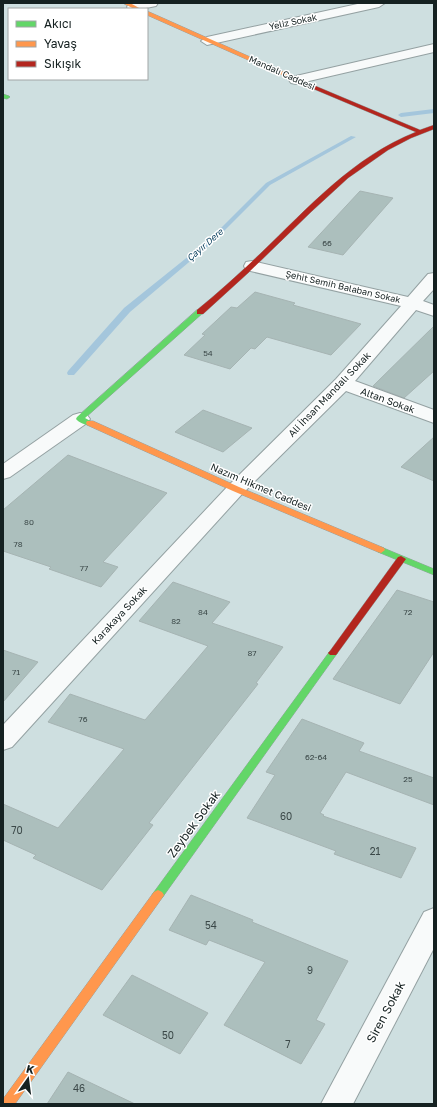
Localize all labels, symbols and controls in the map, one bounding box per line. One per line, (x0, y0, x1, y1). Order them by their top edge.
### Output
legend (8, 8, 148, 80)
street label: Yeliz Sokak (268, 11, 318, 32)
text: Akıcı (44, 16, 72, 31)
text: Yavaş (44, 36, 77, 51)
street label: Mandalı Caddesi (247, 53, 317, 92)
text: Sıkışık (44, 56, 81, 71)
water label: Çayır Dere (184, 225, 226, 263)
house number: 66 (322, 238, 332, 248)
street label: Şehit Semih Balaban Sokak (285, 268, 402, 305)
house number: 54 (203, 348, 213, 358)
street label: Ali İhsan Mandalı Sokak (285, 348, 373, 439)
street label: Altan Sokak (359, 385, 417, 416)
street label: Nazım Hikmet Caddesi (209, 460, 313, 514)
house number: 80 (24, 517, 34, 527)
house number: 78 (13, 539, 23, 549)
house number: 77 (80, 563, 88, 573)
street label: Karakaya Sokak (89, 583, 149, 647)
house number: 84 (198, 607, 208, 617)
house number: 72 (404, 607, 413, 617)
house number: 82 (171, 616, 181, 626)
house number: 87 (247, 648, 257, 658)
house number: 71 (12, 667, 20, 677)
house number: 76 (78, 714, 88, 724)
house number: 62-64 (305, 752, 327, 762)
house number: 25 (403, 774, 413, 784)
street label: Zeybek Sokak (164, 787, 223, 860)
house number: 60 (280, 810, 292, 822)
house number: 70 (11, 824, 23, 836)
house number: 21 (370, 845, 380, 857)
house number: 54 (205, 919, 217, 931)
house number: 9 (307, 964, 313, 976)
street label: Siren Sokak (363, 978, 408, 1045)
house number: 50 (162, 1029, 174, 1041)
house number: 7 (285, 1038, 291, 1050)
north arrow (8, 1059, 48, 1099)
text: K (25, 1062, 36, 1076)
house number: 46 (73, 1082, 85, 1094)

